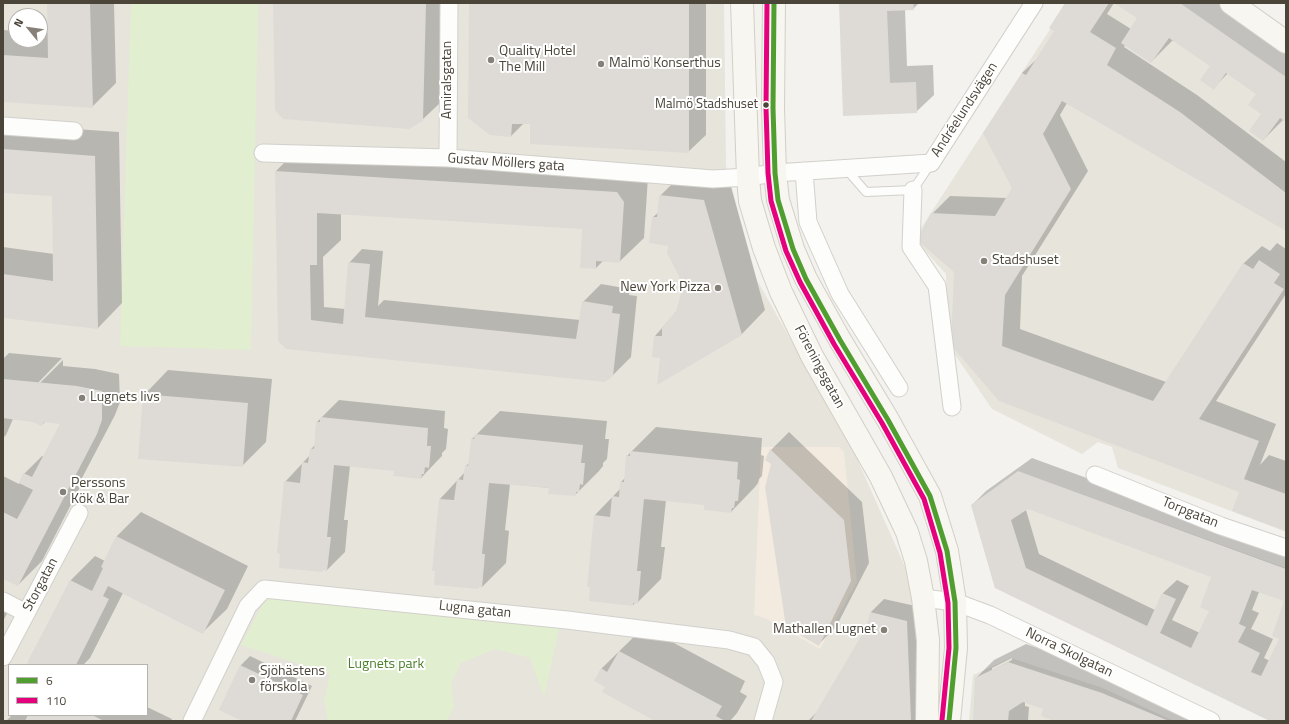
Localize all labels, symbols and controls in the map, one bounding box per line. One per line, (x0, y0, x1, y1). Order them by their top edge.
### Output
north arrow (8, 8, 48, 48)
text: N (10, 15, 27, 30)
street label: Amiralsgatan (440, 41, 456, 119)
place label: Quality Hotel The Mill (499, 44, 576, 76)
marker: Quality Hotel The Mill (486, 55, 496, 65)
place label: Malmö Konserthus (609, 56, 721, 72)
marker: Malmö Konserthus (596, 59, 606, 69)
street label: Andréelundsvägen (928, 59, 1002, 161)
place label: Malmö Stadshuset (655, 97, 758, 113)
marker: Malmö Stadshuset (761, 100, 771, 110)
street label: Gustav Möllers gata (447, 151, 565, 175)
place label: Stadshuset (992, 253, 1059, 269)
marker: Stadshuset (979, 256, 989, 266)
place label: New York Pizza (620, 280, 710, 296)
marker: New York Pizza (713, 283, 723, 293)
street label: Föreningsgatan (790, 323, 848, 411)
place label: Lugnets livs (90, 390, 160, 406)
marker: Lugnets livs (77, 393, 87, 403)
place label: Perssons Kök & Bar (71, 476, 129, 508)
marker: Perssons Kök & Bar (58, 487, 68, 497)
street label: Torpgatan (1159, 494, 1221, 532)
street label: Storgatan (20, 555, 62, 615)
street label: Lugna gatan (438, 598, 512, 622)
place label: Mathallen Lugnet (773, 622, 876, 638)
marker: Mathallen Lugnet (879, 625, 889, 635)
street label: Norra Skolgatan (1023, 625, 1115, 681)
park label: Lugnets park (348, 657, 424, 673)
legend (8, 664, 148, 716)
place label: Sjöhästens förskola (260, 664, 325, 696)
text: 6 (46, 671, 53, 690)
marker: Sjöhästens förskola (247, 675, 257, 685)
text: 110 (46, 691, 66, 710)

